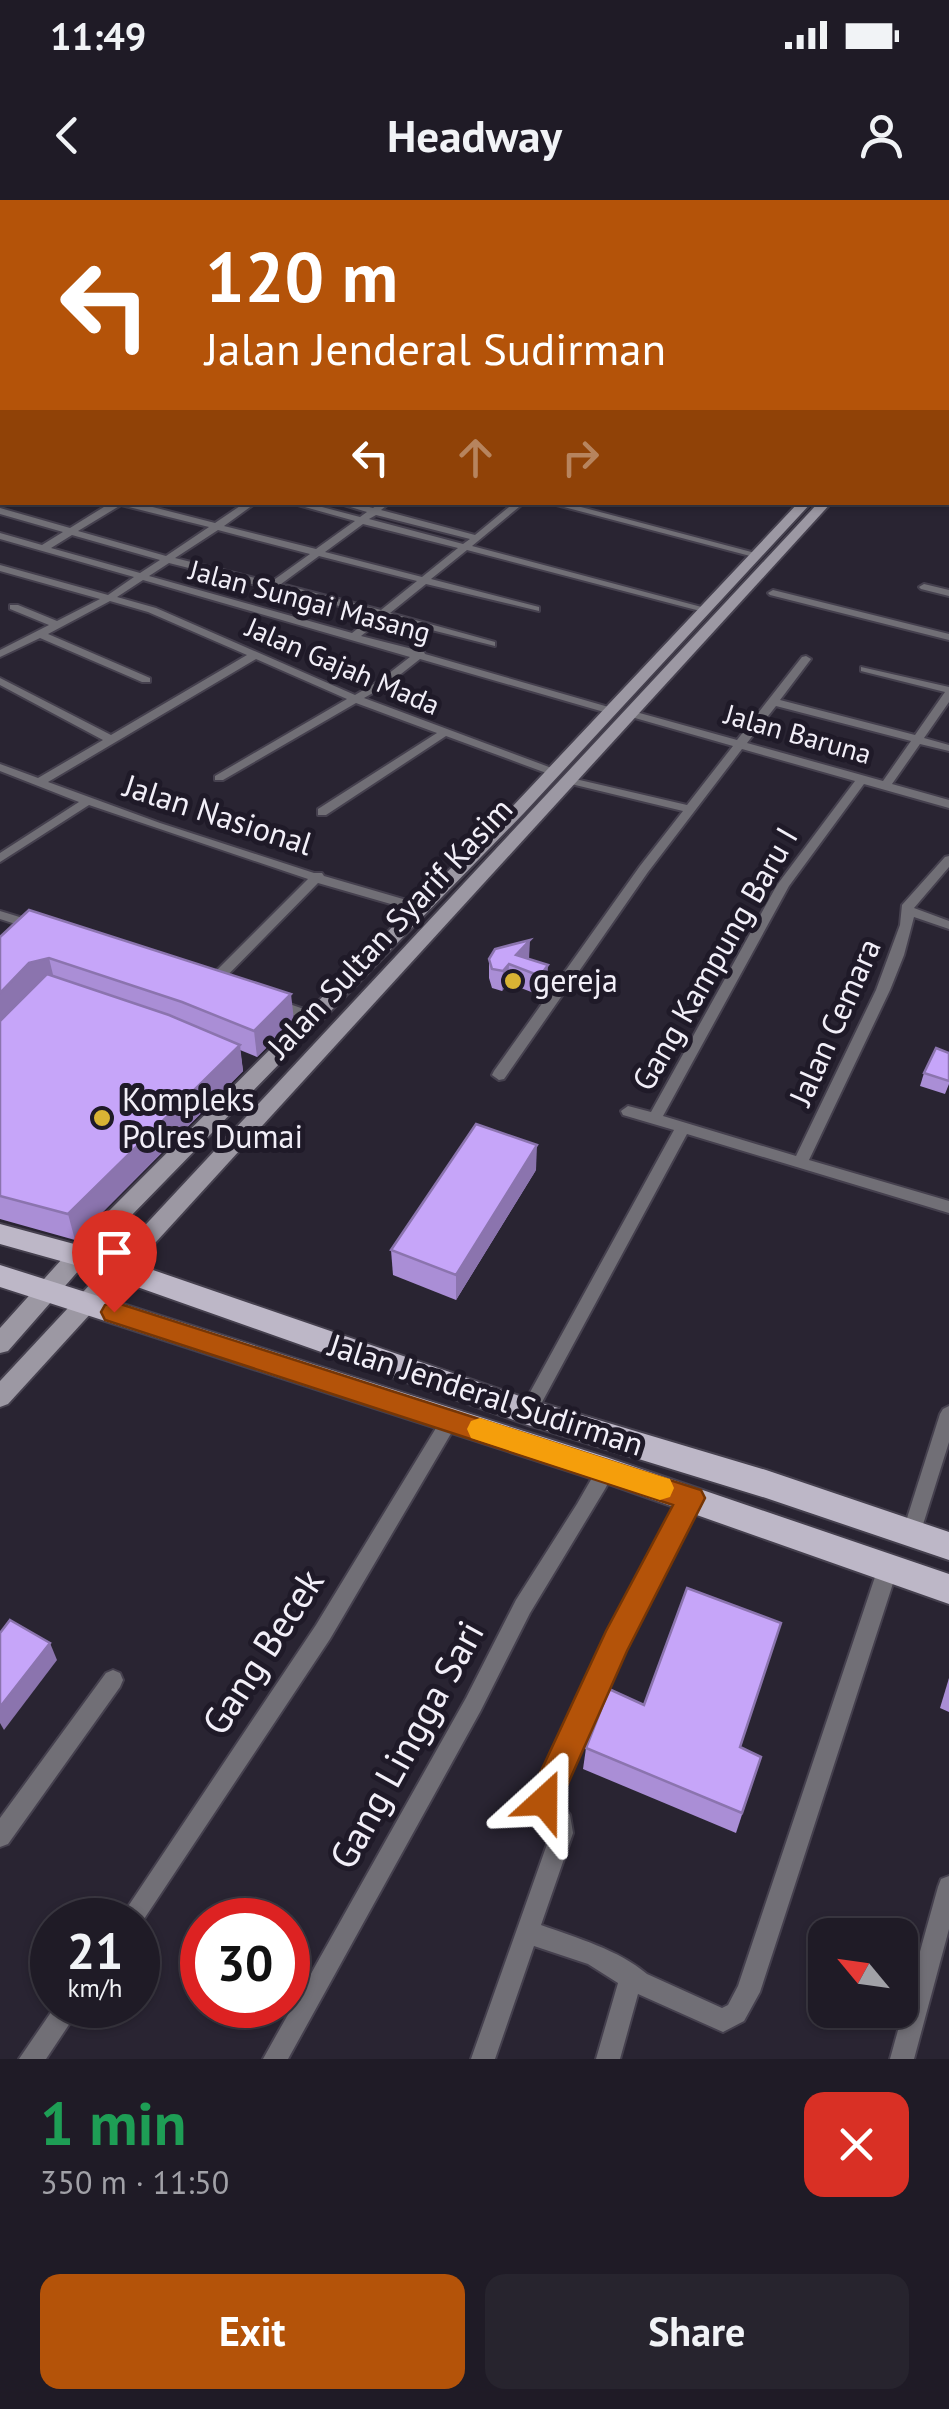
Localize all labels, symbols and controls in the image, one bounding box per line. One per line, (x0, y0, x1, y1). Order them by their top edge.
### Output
text: 11:49 (50, 11, 146, 60)
text: Headway (387, 106, 562, 164)
icon: back (40, 108, 95, 163)
icon: person (854, 108, 909, 163)
text: 120 m (205, 231, 398, 321)
icon: left (40, 240, 170, 370)
text: Jalan Jenderal Sudirman (205, 319, 666, 377)
icon: left (343, 430, 398, 485)
icon: ahead (448, 430, 503, 485)
icon: right (553, 430, 608, 485)
street label: Jalan Sungai Masang (185, 550, 435, 650)
street label: Jalan Gajah Mada (240, 608, 446, 723)
street label: Jalan Baruna (720, 695, 876, 772)
street label: Jalan Nasional (117, 763, 319, 864)
street label: Jalan Sultan Syarif Kasim (256, 788, 521, 1068)
street label: Gang Kampung Baru I (622, 819, 807, 1098)
street label: Jalan Cemara (778, 932, 890, 1113)
place label: gereja (533, 959, 618, 1001)
marker: gereja (502, 970, 524, 992)
place label: Kompleks Polres Dumai (122, 1078, 303, 1157)
marker: Kompleks Polres Dumai (91, 1107, 113, 1129)
pin (72, 1210, 157, 1313)
icon: arrive (87, 1225, 142, 1280)
street label: Jalan Jenderal Sudirman (322, 1323, 649, 1465)
street label: Gang Becek (190, 1559, 334, 1743)
street label: Gang Lingga Sari (317, 1612, 494, 1877)
position arrow (492, 1749, 596, 1853)
speed limit sign: 30 (180, 1898, 310, 2028)
text: 21 (67, 1918, 123, 1983)
north arrow (808, 1918, 918, 2028)
map controls (808, 1918, 918, 2028)
text: km/h (68, 1972, 122, 2004)
text: 1 min (40, 2084, 186, 2162)
button: close (804, 2092, 909, 2197)
text: 350 m · 11:50 (40, 2161, 229, 2203)
button: Exit (40, 2274, 465, 2389)
button: Share (485, 2274, 909, 2389)

